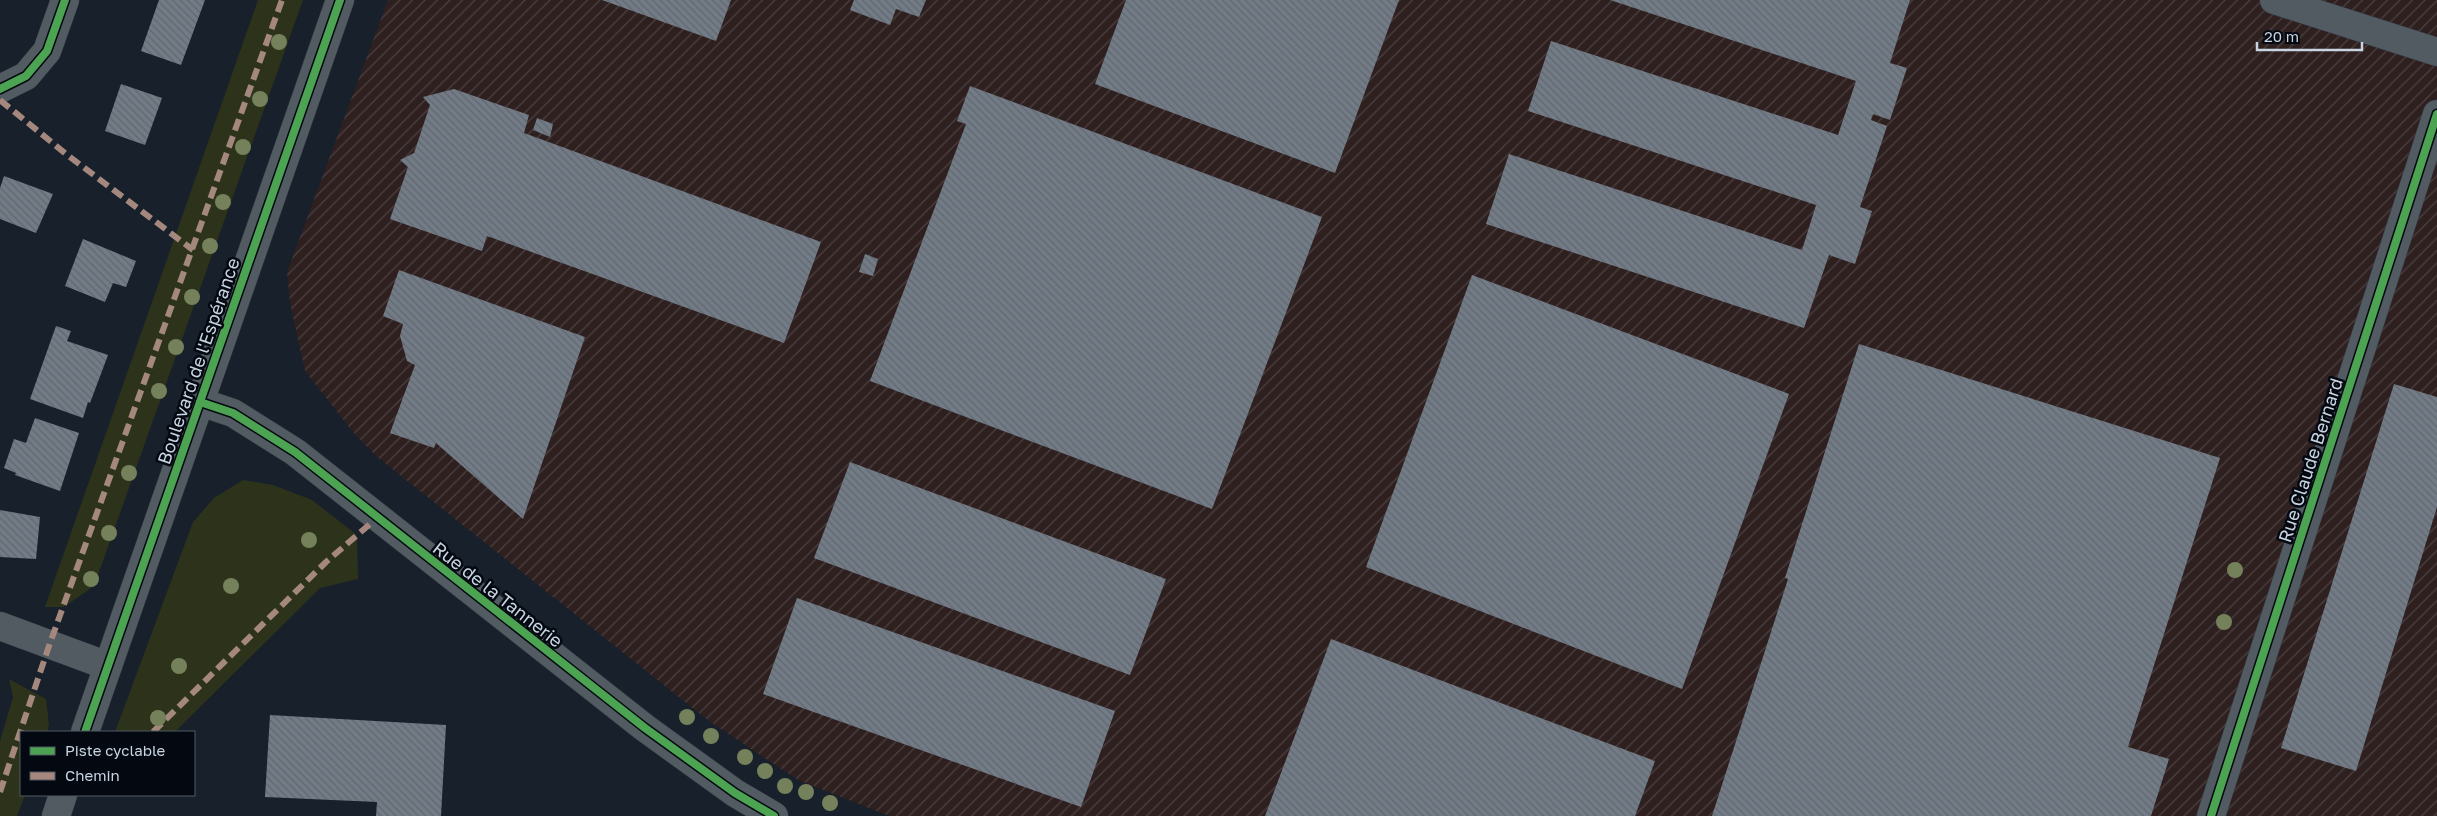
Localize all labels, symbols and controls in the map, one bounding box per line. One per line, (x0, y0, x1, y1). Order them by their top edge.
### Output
scale bar (2257, 20, 2362, 52)
text: 20 m (2264, 27, 2299, 45)
street label: Boulevard de l'Espérance (152, 255, 244, 467)
street label: Rue Claude Bernard (2273, 375, 2347, 545)
street label: Rue de la Tannerie (429, 536, 567, 652)
legend (20, 731, 195, 796)
text: Piste cyclable (65, 741, 166, 759)
text: Chemin (65, 766, 120, 784)

